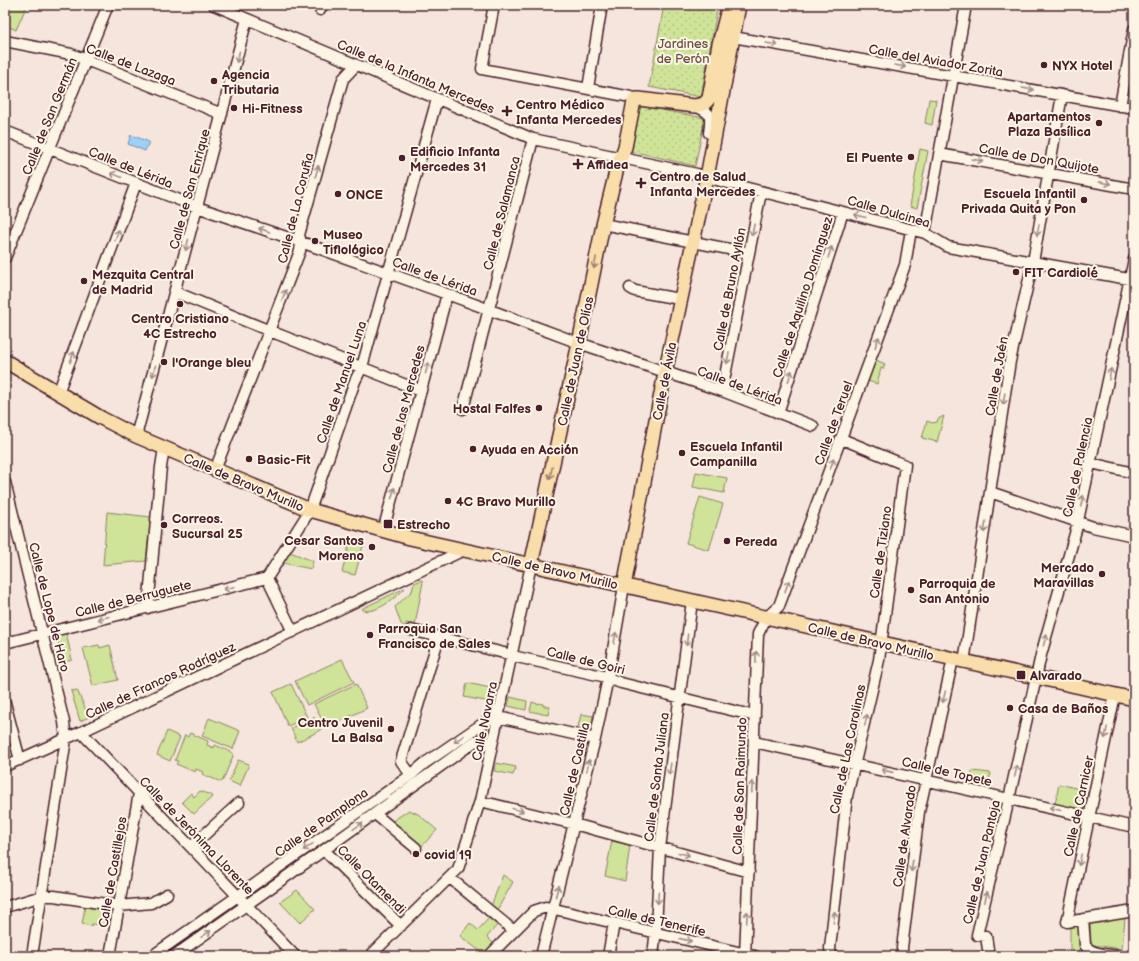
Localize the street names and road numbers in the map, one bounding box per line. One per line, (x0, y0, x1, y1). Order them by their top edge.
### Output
street label: Calle de la Infanta Mercedes (334, 36, 497, 118)
street label: Calle de Lazaga (83, 40, 178, 89)
street label: Calle del Aviador Zorita (867, 41, 1004, 81)
street label: Calle de San Germán (19, 55, 81, 178)
street label: Calle de San Enrique (166, 127, 214, 251)
street label: Calle de Don Quijote (977, 141, 1100, 177)
street label: Calle de Lérida (86, 144, 175, 192)
street label: Calle de La Coruña (274, 151, 317, 265)
street label: Calle de Salamanca (480, 155, 524, 272)
street label: Calle Dulcinea (845, 192, 932, 231)
street label: Calle de Aquilino Domínguez (769, 214, 837, 380)
street label: Calle de Bruno Ayllón (710, 226, 750, 352)
street label: Calle de Lérida (390, 254, 480, 300)
street label: Calle de Juan de Olías (554, 294, 598, 427)
street label: Calle de Manuel Luna (313, 319, 370, 446)
street label: Calle de Jaén (982, 335, 1012, 417)
street label: Calle de Ávila (649, 341, 680, 422)
street label: Calle de las Mercedes (379, 343, 429, 475)
street label: Calle de Lérida (695, 363, 785, 409)
street label: Calle de Teruel (811, 379, 857, 468)
street label: Calle de Palencia (1060, 415, 1096, 519)
street label: Calle de Bravo Murillo (181, 450, 306, 516)
street label: Calle de Tiziano (867, 505, 895, 600)
street label: Calle de Lope de Haro (25, 541, 73, 674)
street label: Calle de Bravo Murillo (490, 549, 620, 593)
street label: Calle de Berruguete (73, 577, 193, 621)
street label: Calle de Bravo Murillo (806, 620, 936, 664)
street label: Calle de Francos Rodríguez (83, 639, 239, 723)
street label: Calle de Goiri (545, 644, 627, 678)
street label: Calle Navarra (469, 680, 501, 762)
street label: Calle de Las Carolinas (826, 682, 870, 815)
street label: Calle de Santa Juliana (641, 711, 673, 843)
street label: Calle de San Raimundo (730, 717, 750, 855)
street label: Calle de Castilla (556, 721, 593, 817)
street label: Calle de Topete (900, 754, 994, 790)
street label: Calle de Carnicer (1060, 754, 1098, 858)
street label: Calle de Jerónima Llorente (136, 773, 257, 898)
street label: Calle de Alvarado (890, 784, 920, 888)
street label: Calle de Pamplona (272, 785, 371, 861)
street label: Calle de Juan Pantoja (960, 798, 1004, 926)
street label: Calle de Castillejos (95, 815, 131, 929)
street label: Calle Otamendi (334, 842, 409, 917)
street label: Calle de Tenerife (606, 902, 708, 940)

